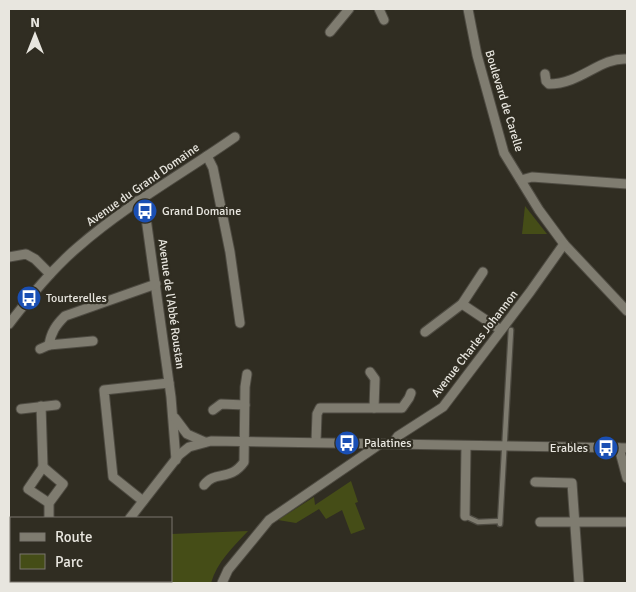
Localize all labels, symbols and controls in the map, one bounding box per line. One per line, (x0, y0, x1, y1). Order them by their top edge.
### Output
north arrow (10, 10, 60, 60)
text: N (30, 14, 40, 31)
street label: Boulevard de Carelle (481, 48, 527, 154)
street label: Avenue du Grand Domaine (84, 140, 202, 230)
bus stop icon: Grand Domaine (132, 198, 158, 224)
place label: Grand Domaine (162, 204, 241, 218)
street label: Avenue de l'Abbé Roustan (154, 238, 188, 370)
bus stop icon: Tourterelles (16, 285, 42, 311)
street label: Avenue Charles Johannon (428, 287, 522, 401)
place label: Tourterelles (46, 291, 107, 306)
bus stop icon: Palatines (334, 430, 360, 456)
bus stop icon: Erables (593, 435, 619, 461)
place label: Palatines (364, 436, 411, 451)
place label: Erables (550, 441, 588, 456)
legend (10, 517, 172, 582)
text: Route (55, 528, 92, 546)
text: Parc (55, 553, 83, 571)

